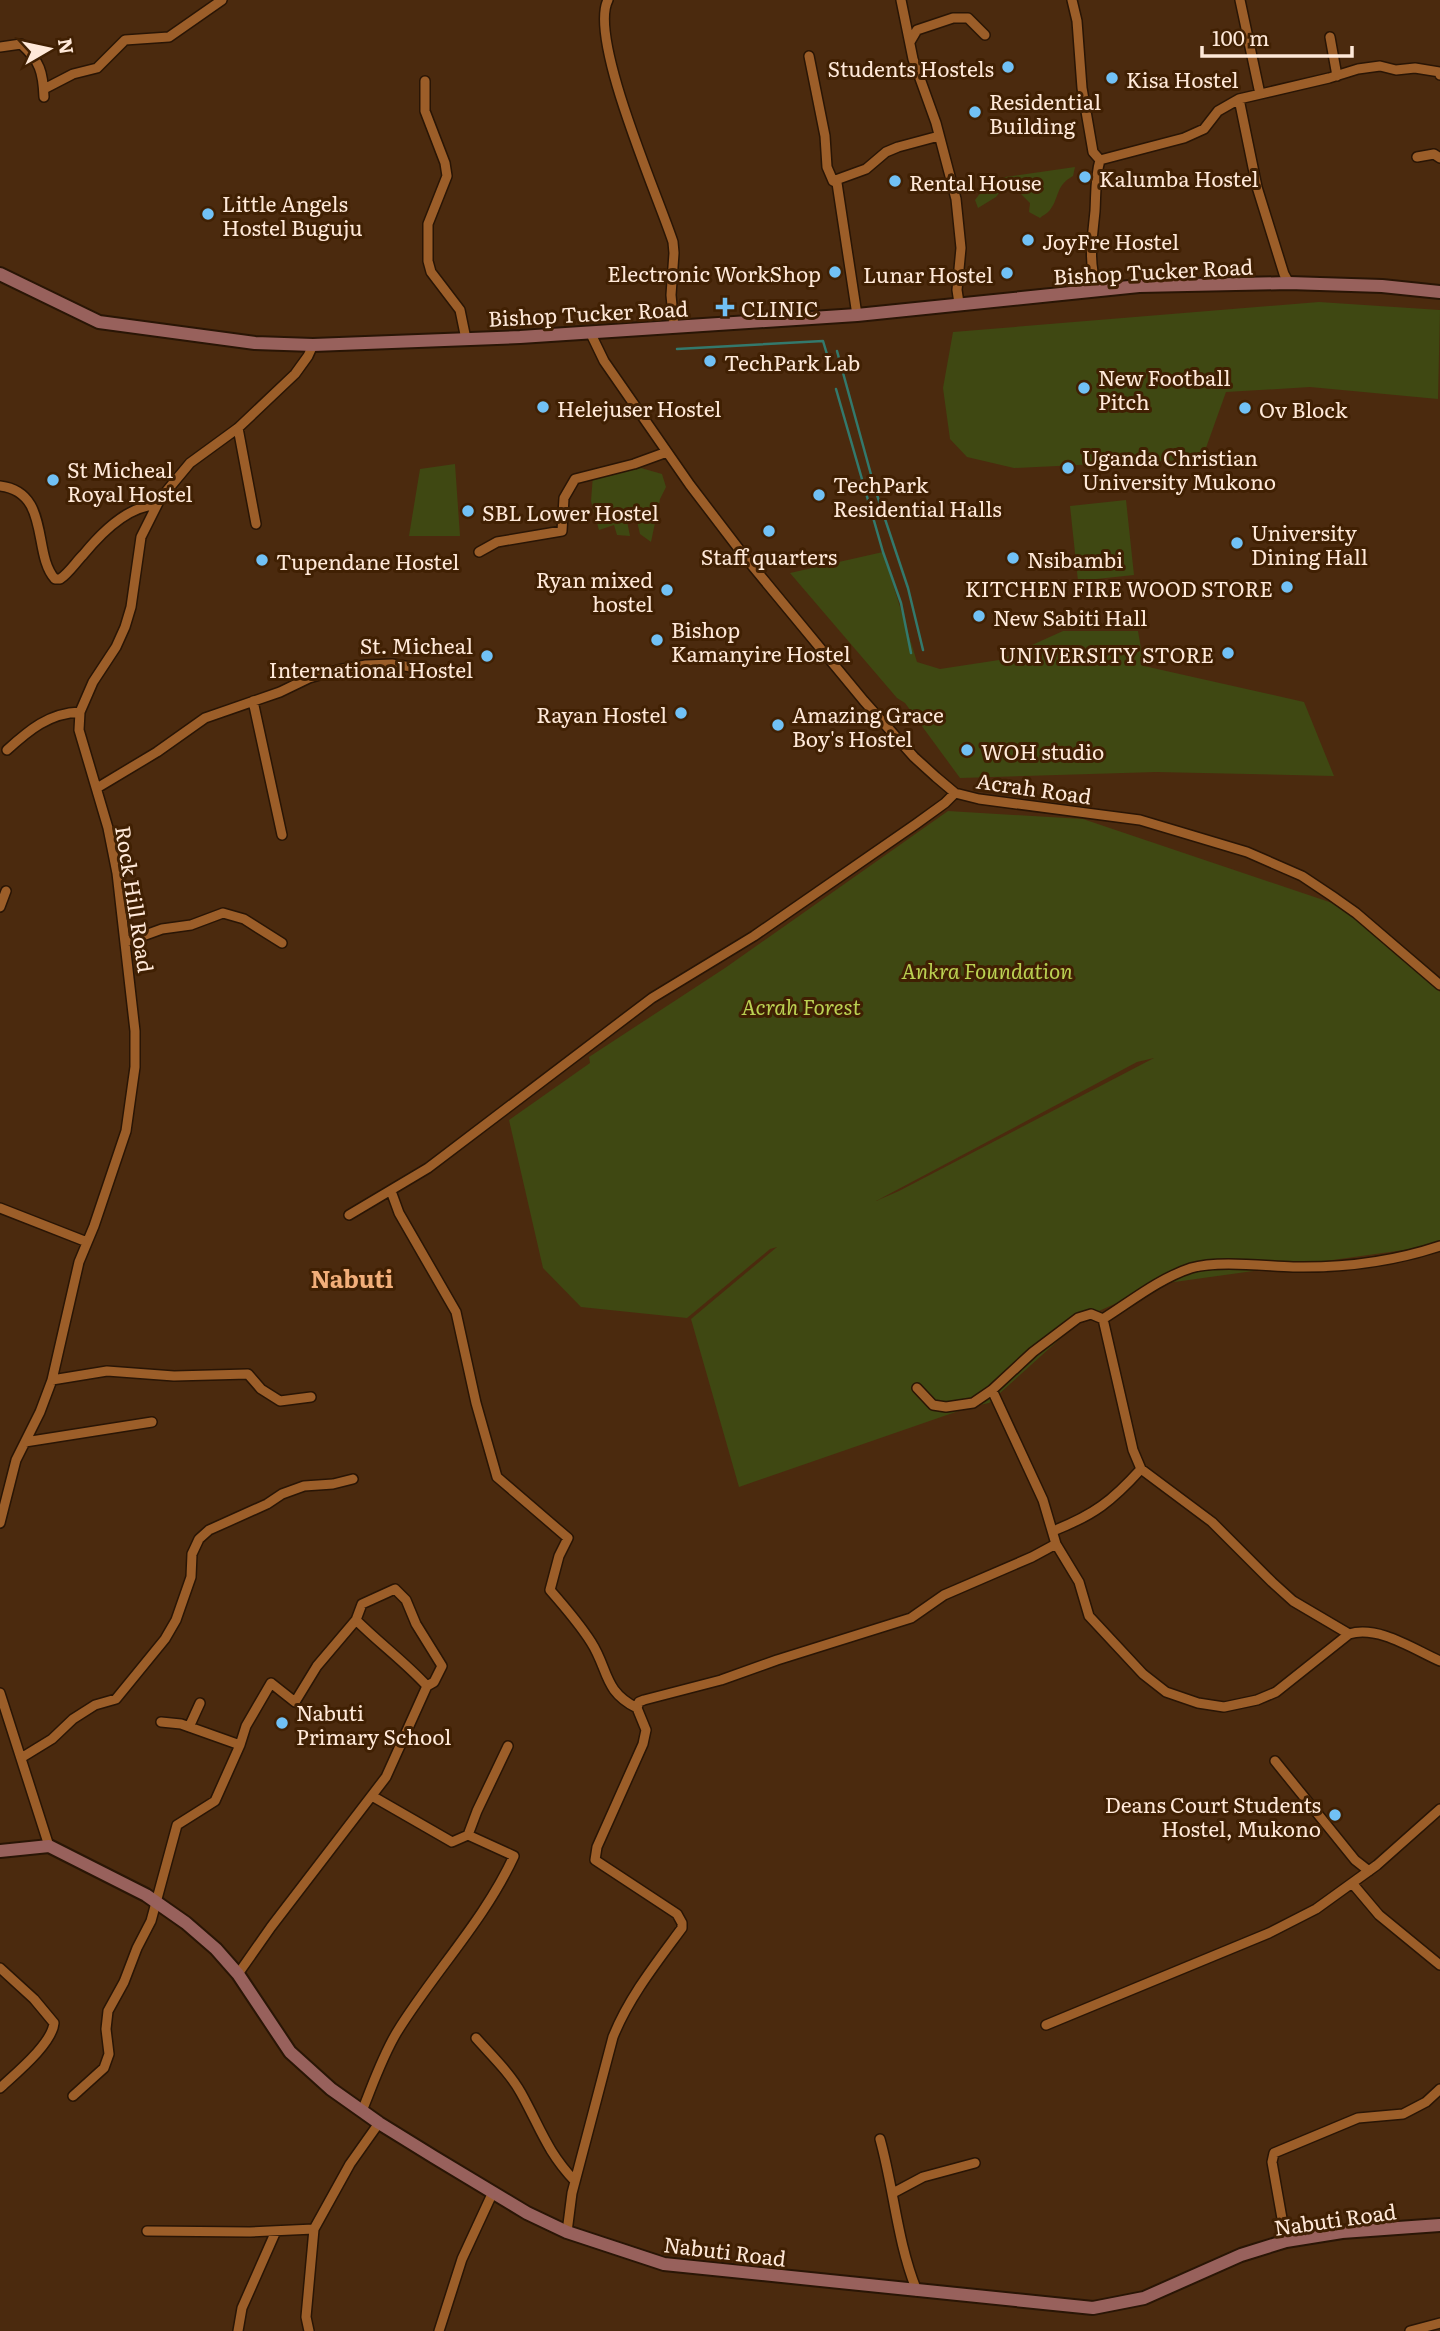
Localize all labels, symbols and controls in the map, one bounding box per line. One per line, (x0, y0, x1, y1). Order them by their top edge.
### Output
north arrow (14, 14, 84, 84)
scale bar (1202, 14, 1352, 58)
text: 100 m (1212, 21, 1269, 52)
text: N (52, 36, 82, 56)
place label: Students Hostels (828, 52, 994, 83)
marker: Students Hostels (1000, 59, 1016, 75)
place label: Kisa Hostel (1126, 63, 1239, 94)
marker: Kisa Hostel (1104, 70, 1120, 86)
place label: Residential Building (989, 85, 1101, 140)
marker: Residential Building (967, 104, 983, 120)
place label: Kalumba Hostel (1099, 162, 1259, 193)
place label: Rental House (909, 166, 1042, 197)
marker: Kalumba Hostel (1077, 169, 1093, 185)
marker: Rental House (887, 173, 903, 189)
place label: Little Angels Hostel Buguju (222, 187, 363, 242)
marker: Little Angels Hostel Buguju (200, 206, 216, 222)
place label: JoyFre Hostel (1042, 225, 1179, 256)
marker: JoyFre Hostel (1020, 232, 1036, 248)
street label: Bishop Tucker Road (1052, 249, 1254, 291)
place label: Electronic WorkShop (607, 257, 821, 288)
place label: Lunar Hostel (863, 258, 993, 289)
marker: Electronic WorkShop (827, 264, 843, 280)
marker: Lunar Hostel (999, 265, 1015, 281)
street label: Bishop Tucker Road (487, 291, 689, 333)
place label: CLINIC (741, 292, 818, 323)
marker: CLINIC (715, 297, 735, 317)
place label: TechPark Lab (724, 346, 860, 377)
marker: TechPark Lab (702, 353, 718, 369)
place label: New Football Pitch (1098, 361, 1230, 416)
marker: New Football Pitch (1076, 380, 1092, 396)
place label: Helejuser Hostel (557, 392, 721, 423)
place label: Ov Block (1259, 393, 1348, 424)
marker: Helejuser Hostel (535, 399, 551, 415)
marker: Ov Block (1237, 400, 1253, 416)
place label: Uganda Christian University Mukono (1082, 441, 1276, 496)
place label: St Micheal Royal Hostel (67, 453, 193, 508)
marker: Uganda Christian University Mukono (1060, 460, 1076, 476)
place label: TechPark Residential Halls (833, 468, 1002, 523)
marker: St Micheal Royal Hostel (45, 472, 61, 488)
marker: TechPark Residential Halls (811, 487, 827, 503)
place label: SBL Lower Hostel (482, 496, 659, 527)
marker: SBL Lower Hostel (460, 503, 476, 519)
place label: University Dining Hall (1251, 516, 1368, 571)
marker: Staff quarters (761, 523, 777, 539)
marker: University Dining Hall (1229, 535, 1245, 551)
place label: Staff quarters (701, 540, 837, 571)
place label: Nsibambi (1027, 543, 1123, 574)
place label: Tupendane Hostel (276, 545, 459, 576)
marker: Nsibambi (1005, 550, 1021, 566)
marker: Tupendane Hostel (254, 552, 270, 568)
place label: Ryan mixed hostel (536, 563, 653, 618)
place label: KITCHEN FIRE WOOD STORE (965, 572, 1273, 603)
marker: KITCHEN FIRE WOOD STORE (1279, 579, 1295, 595)
marker: Ryan mixed hostel (659, 582, 675, 598)
place label: New Sabiti Hall (993, 601, 1147, 632)
marker: New Sabiti Hall (971, 608, 987, 624)
place label: Bishop Kamanyire Hostel (671, 613, 850, 668)
place label: St. Micheal International Hostel (269, 629, 473, 684)
marker: Bishop Kamanyire Hostel (649, 632, 665, 648)
place label: UNIVERSITY STORE (999, 638, 1214, 669)
marker: UNIVERSITY STORE (1220, 645, 1236, 661)
marker: St. Micheal International Hostel (479, 648, 495, 664)
place label: Rayan Hostel (536, 698, 667, 729)
place label: Amazing Grace Boy's Hostel (792, 698, 944, 753)
marker: Rayan Hostel (673, 705, 689, 721)
marker: Amazing Grace Boy's Hostel (770, 717, 786, 733)
place label: WOH studio (981, 735, 1104, 766)
marker: WOH studio (959, 742, 975, 758)
street label: Acrah Road (974, 764, 1094, 810)
street label: Rock Hill Road (109, 823, 163, 975)
park label: Ankra Foundation (901, 954, 1073, 985)
park label: Acrah Forest (741, 990, 861, 1021)
district label: Nabuti (311, 1260, 394, 1295)
place label: Nabuti Primary School (296, 1696, 451, 1751)
marker: Nabuti Primary School (274, 1715, 290, 1731)
place label: Deans Court Students Hostel, Mukono (1105, 1788, 1321, 1843)
marker: Deans Court Students Hostel, Mukono (1327, 1807, 1343, 1823)
street label: Nabuti Road (1272, 2194, 1398, 2242)
street label: Nabuti Road (662, 2227, 788, 2273)

